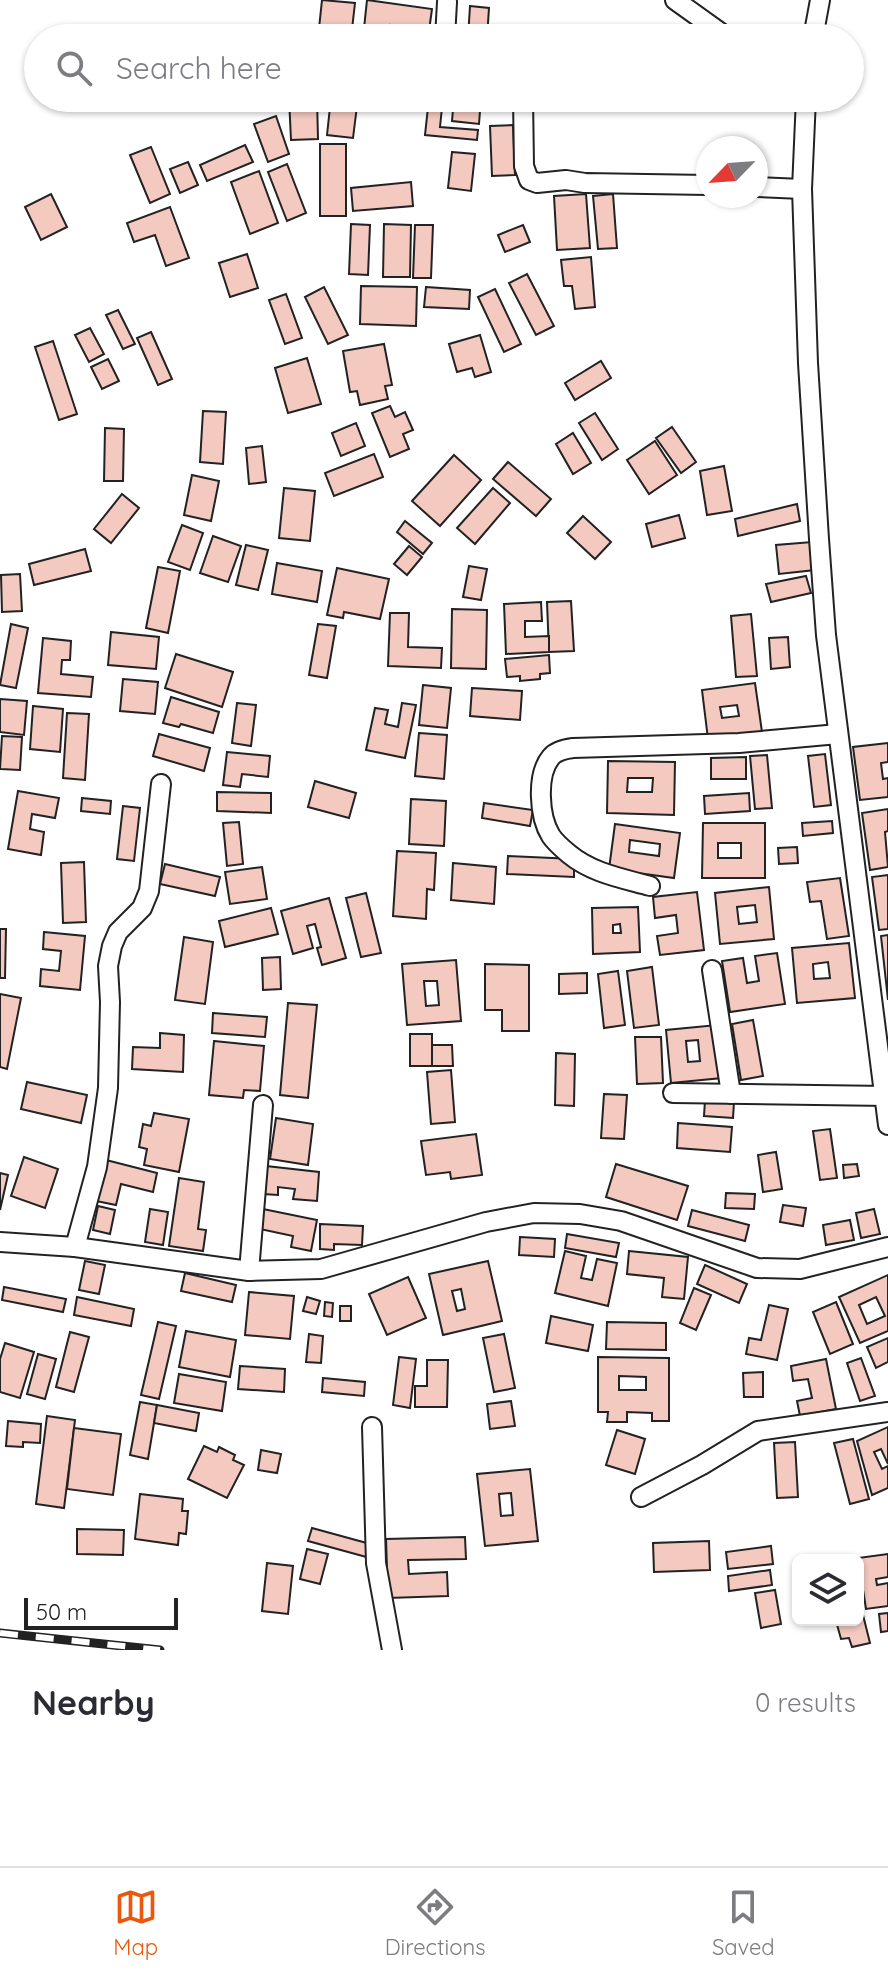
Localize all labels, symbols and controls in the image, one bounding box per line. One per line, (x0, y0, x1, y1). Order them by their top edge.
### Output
search box (24, 24, 864, 112)
icon: search (52, 46, 96, 90)
text: Search here (116, 49, 282, 87)
north arrow (696, 136, 768, 208)
map controls (792, 1554, 864, 1626)
button: layers (792, 1554, 864, 1626)
scale bar (24, 1594, 178, 1630)
text: 50 m (36, 1598, 87, 1626)
text: Nearby (32, 1681, 155, 1724)
text: 0 results (755, 1686, 856, 1719)
tab: Map (113, 1885, 158, 1961)
tab: Directions (385, 1885, 485, 1961)
tab: Saved (712, 1885, 775, 1961)

